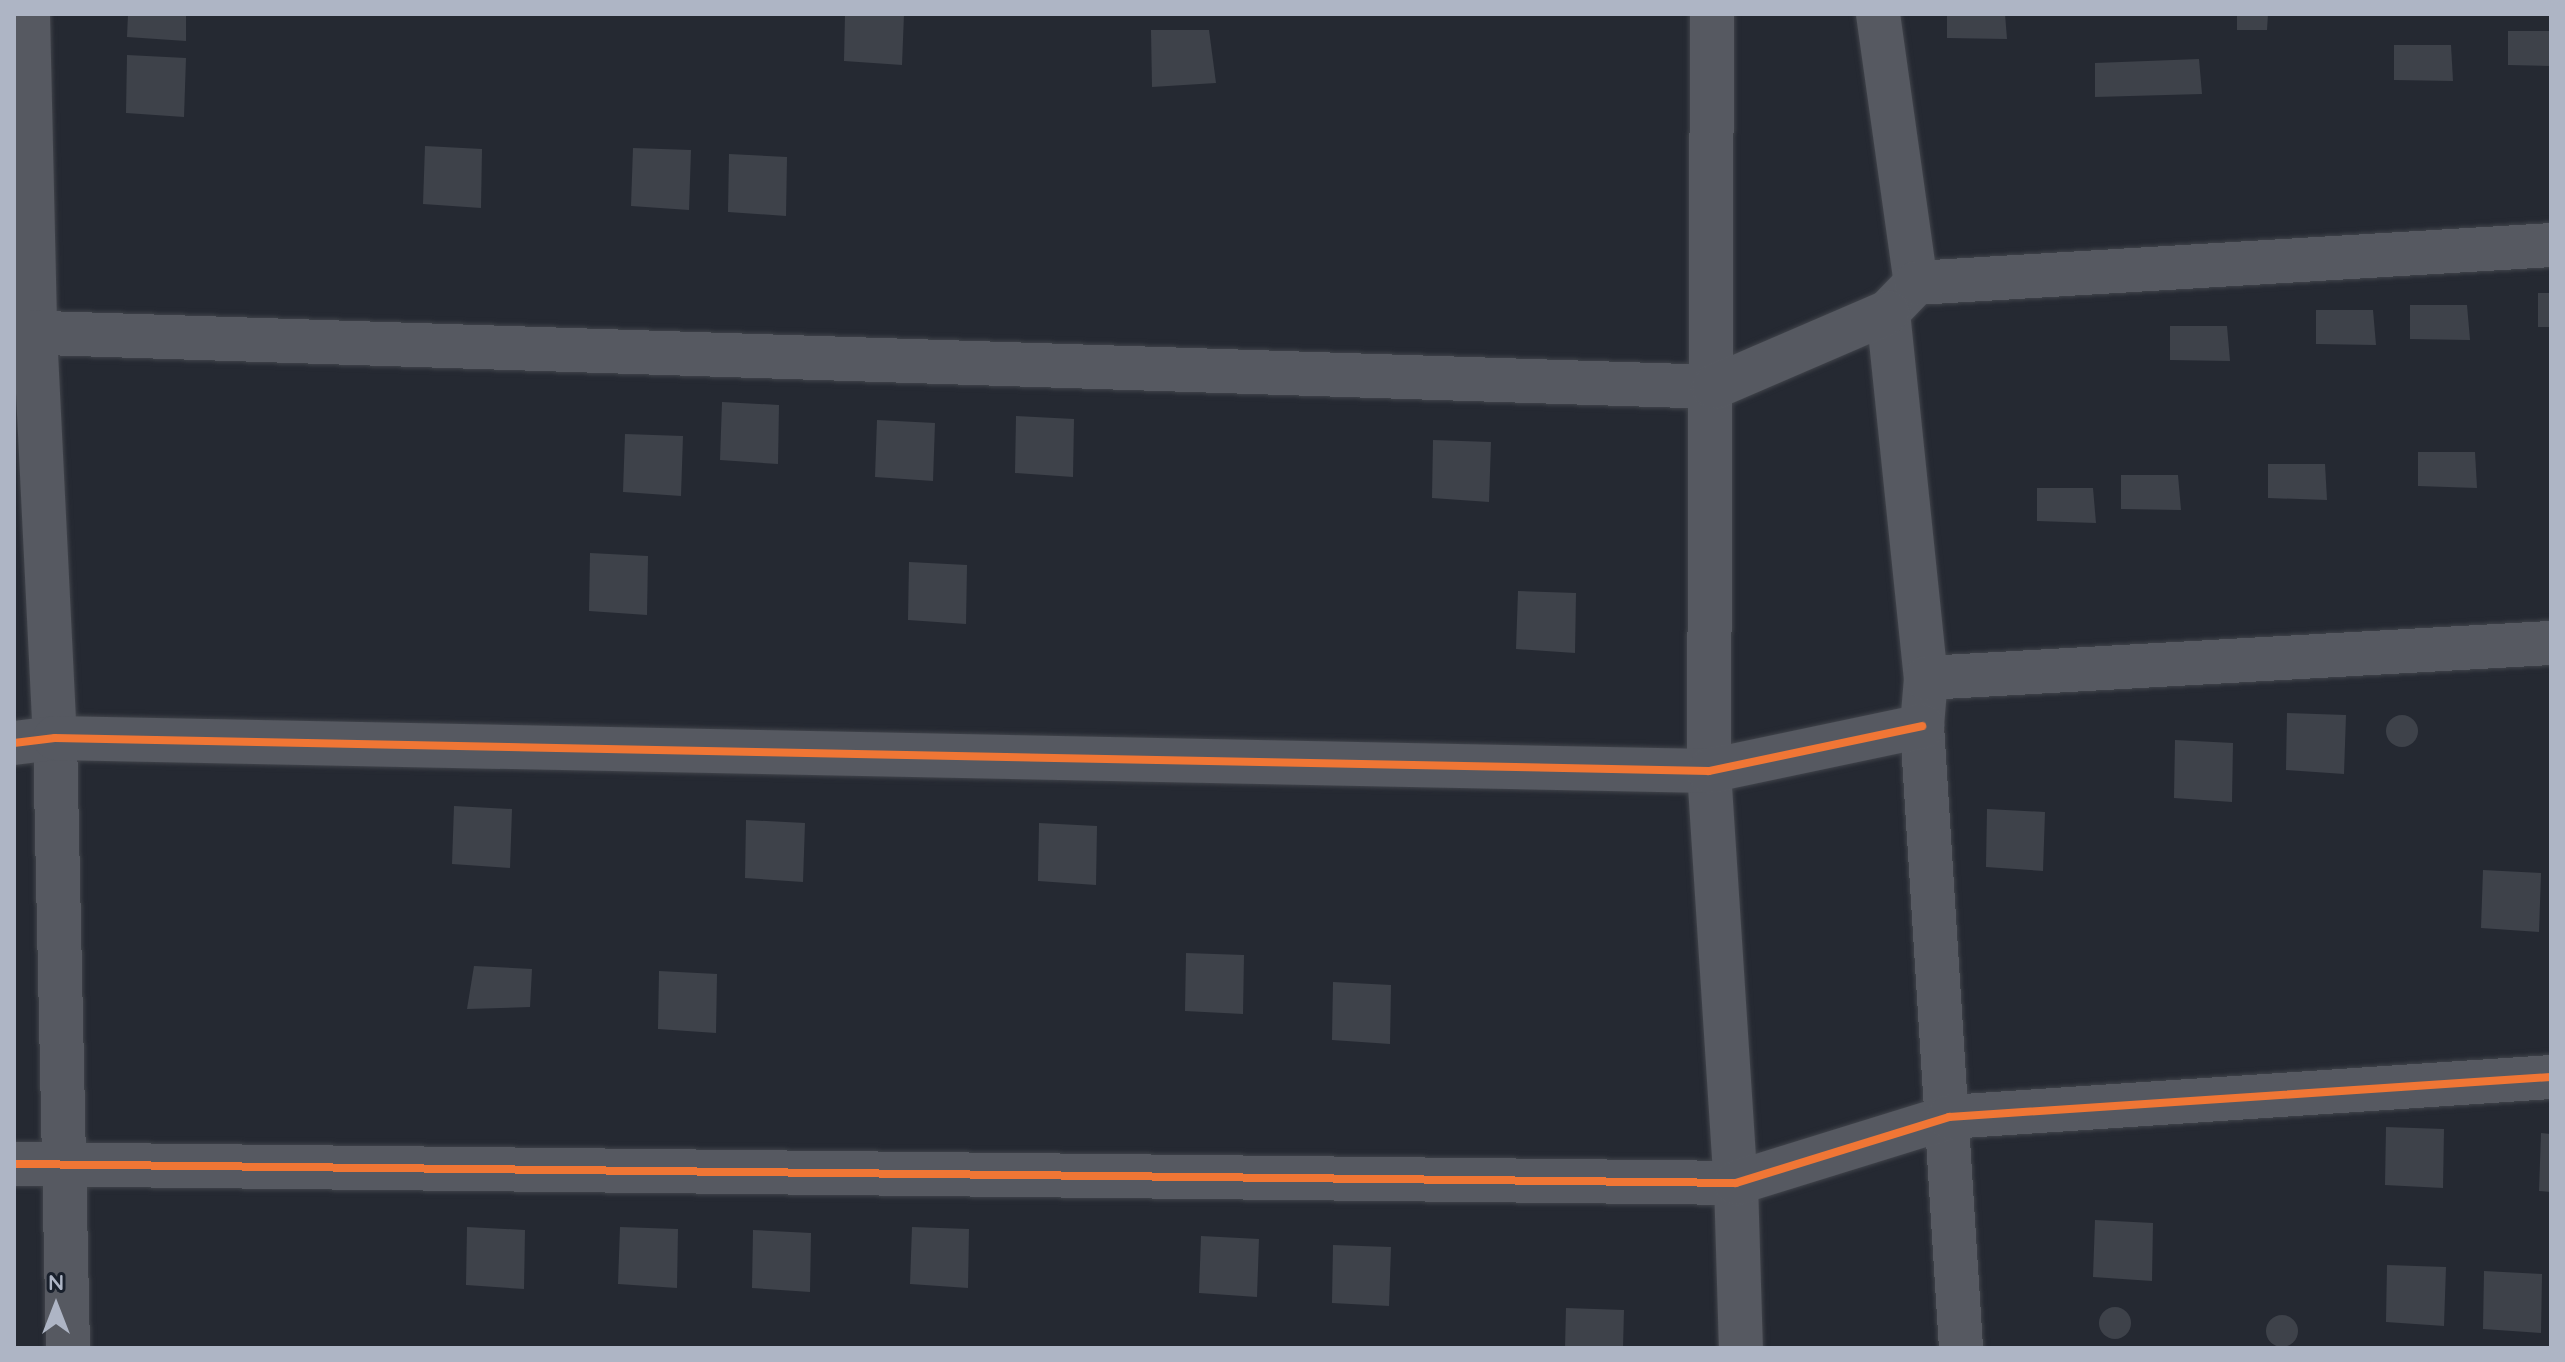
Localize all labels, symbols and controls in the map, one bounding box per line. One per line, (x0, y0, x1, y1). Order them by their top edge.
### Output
north arrow (16, 1266, 96, 1346)
text: N (48, 1268, 64, 1296)

